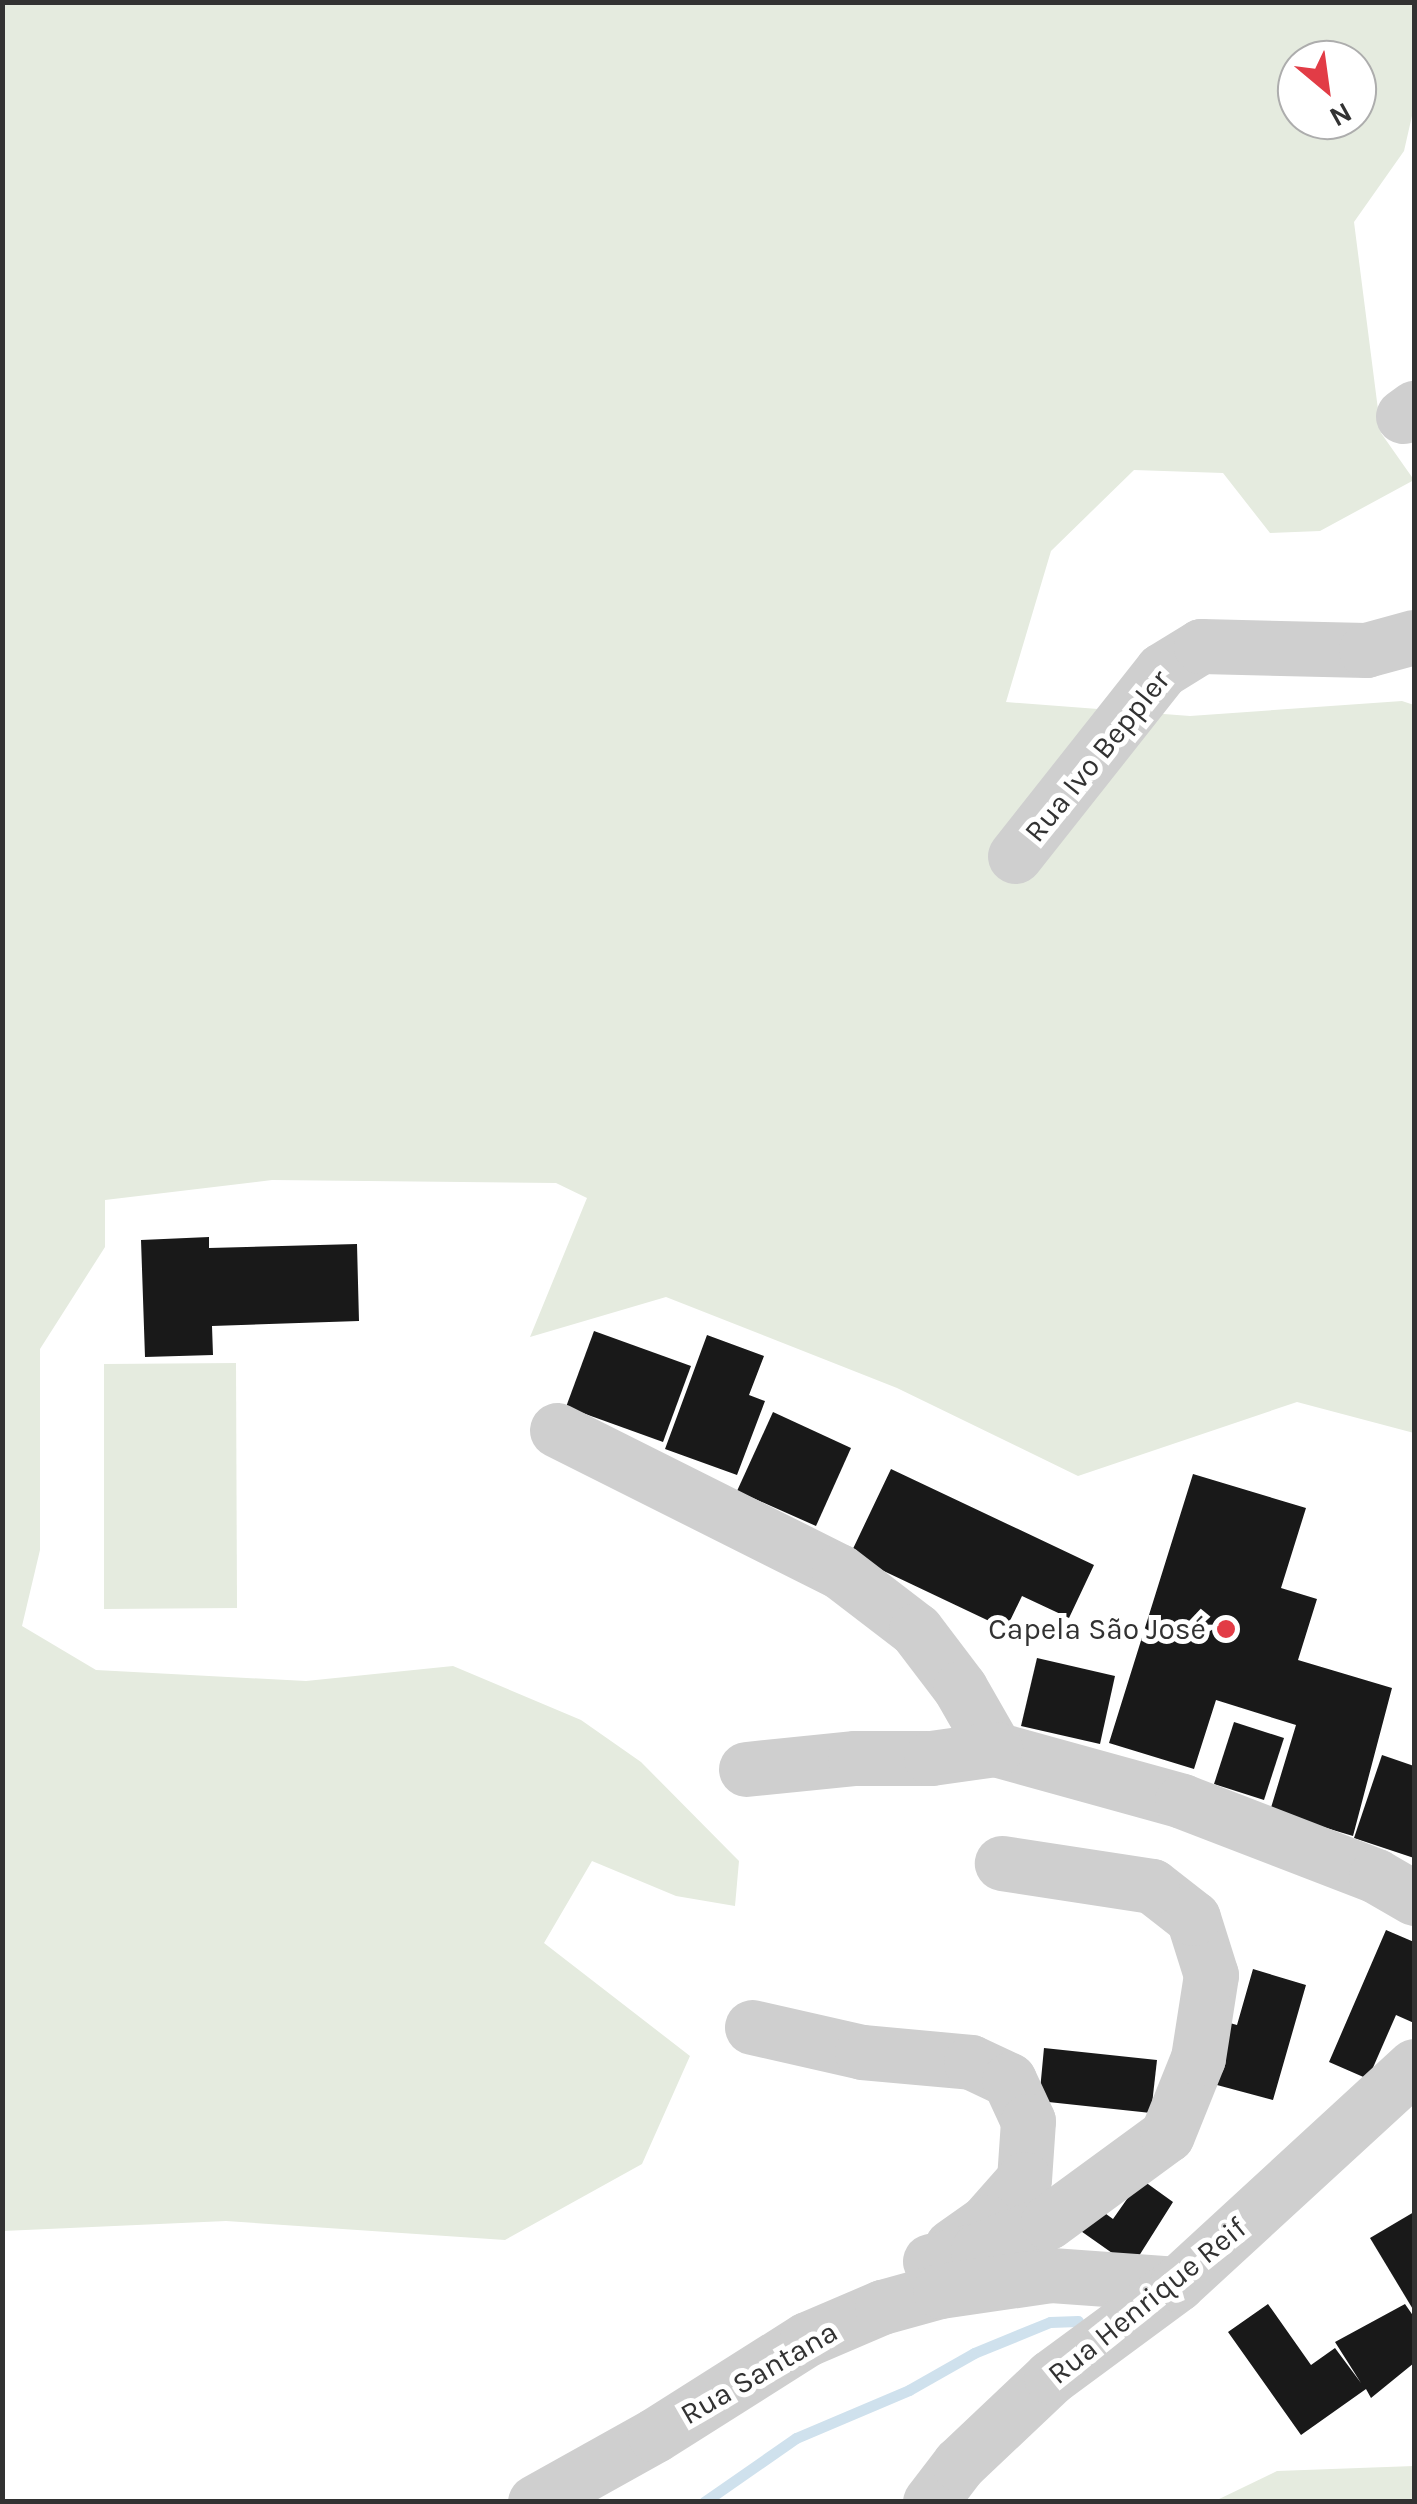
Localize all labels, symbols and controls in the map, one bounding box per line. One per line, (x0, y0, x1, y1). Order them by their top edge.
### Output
north arrow (1277, 40, 1377, 140)
text: N (1324, 96, 1358, 134)
street label: Rua Ivo Beppler (1017, 663, 1177, 849)
place label: Capela São José (988, 1611, 1206, 1647)
marker: Capela São José (1215, 1618, 1237, 1640)
street label: Rua Henrique Reif (1041, 2210, 1253, 2392)
street label: Rua Santana (674, 2314, 844, 2432)

